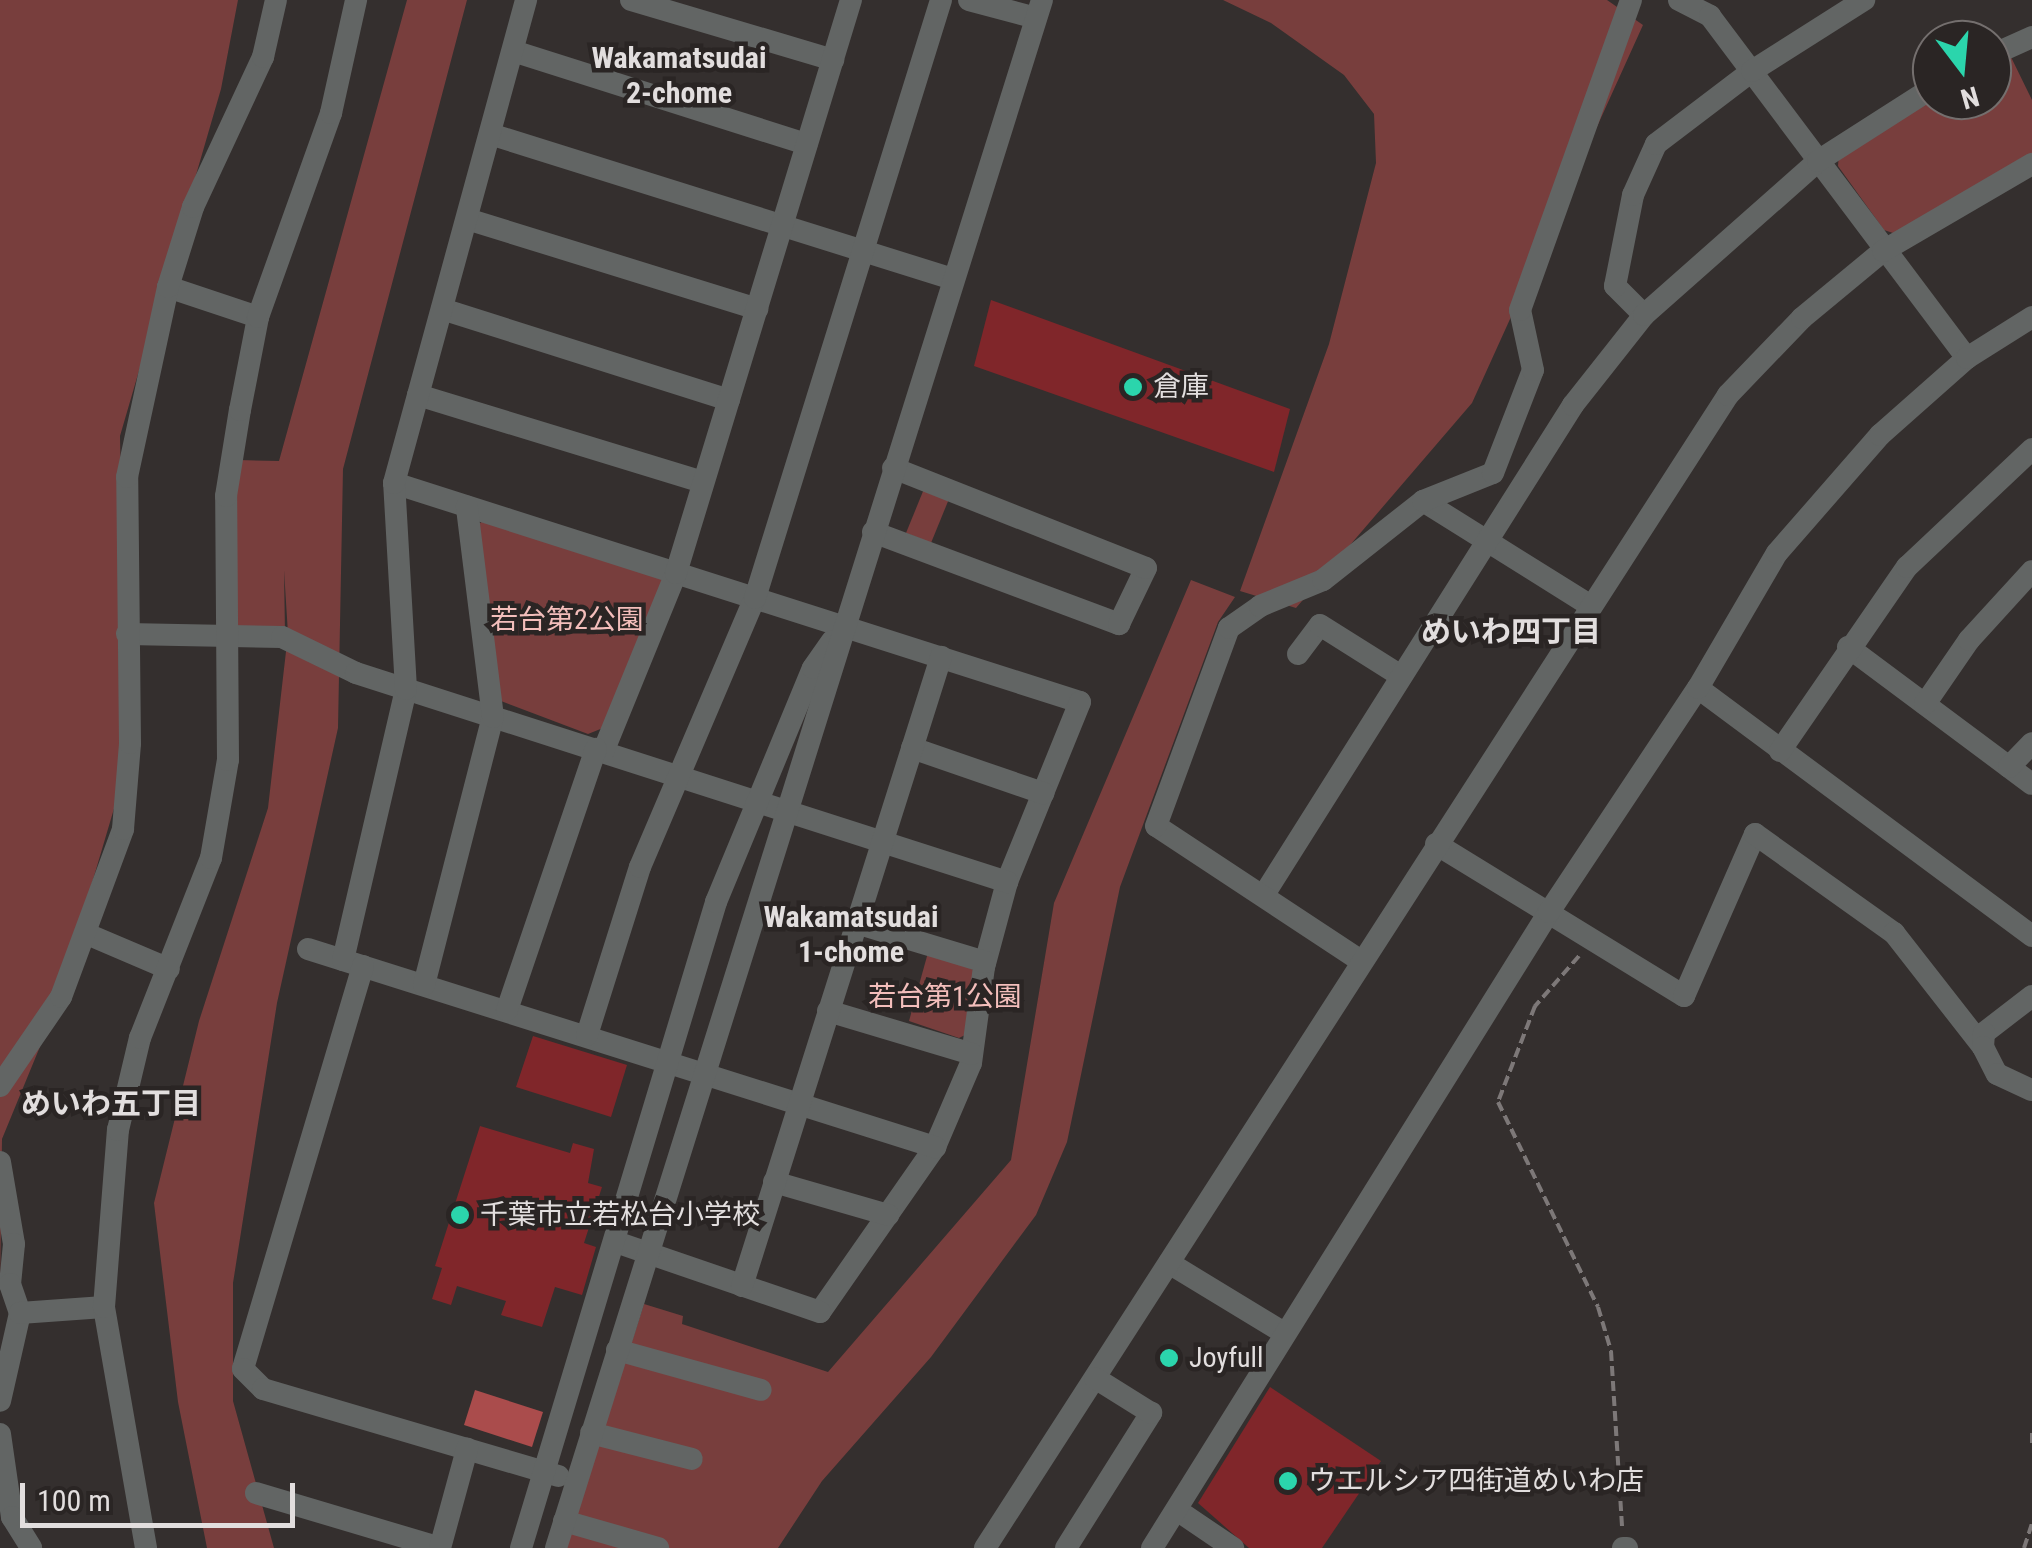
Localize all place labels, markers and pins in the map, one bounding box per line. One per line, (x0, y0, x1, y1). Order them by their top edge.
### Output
place label: 倉庫 (1153, 370, 1209, 404)
marker: 倉庫 (1122, 376, 1144, 398)
place label: 千葉市立若松台小学校 (480, 1198, 760, 1232)
marker: 千葉市立若松台小学校 (449, 1204, 471, 1226)
place label: Joyfull (1189, 1341, 1263, 1375)
marker: Joyfull (1158, 1347, 1180, 1369)
place label: ウエルシア四街道めいわ店 (1308, 1464, 1644, 1498)
marker: ウエルシア四街道めいわ店 (1277, 1470, 1299, 1492)

